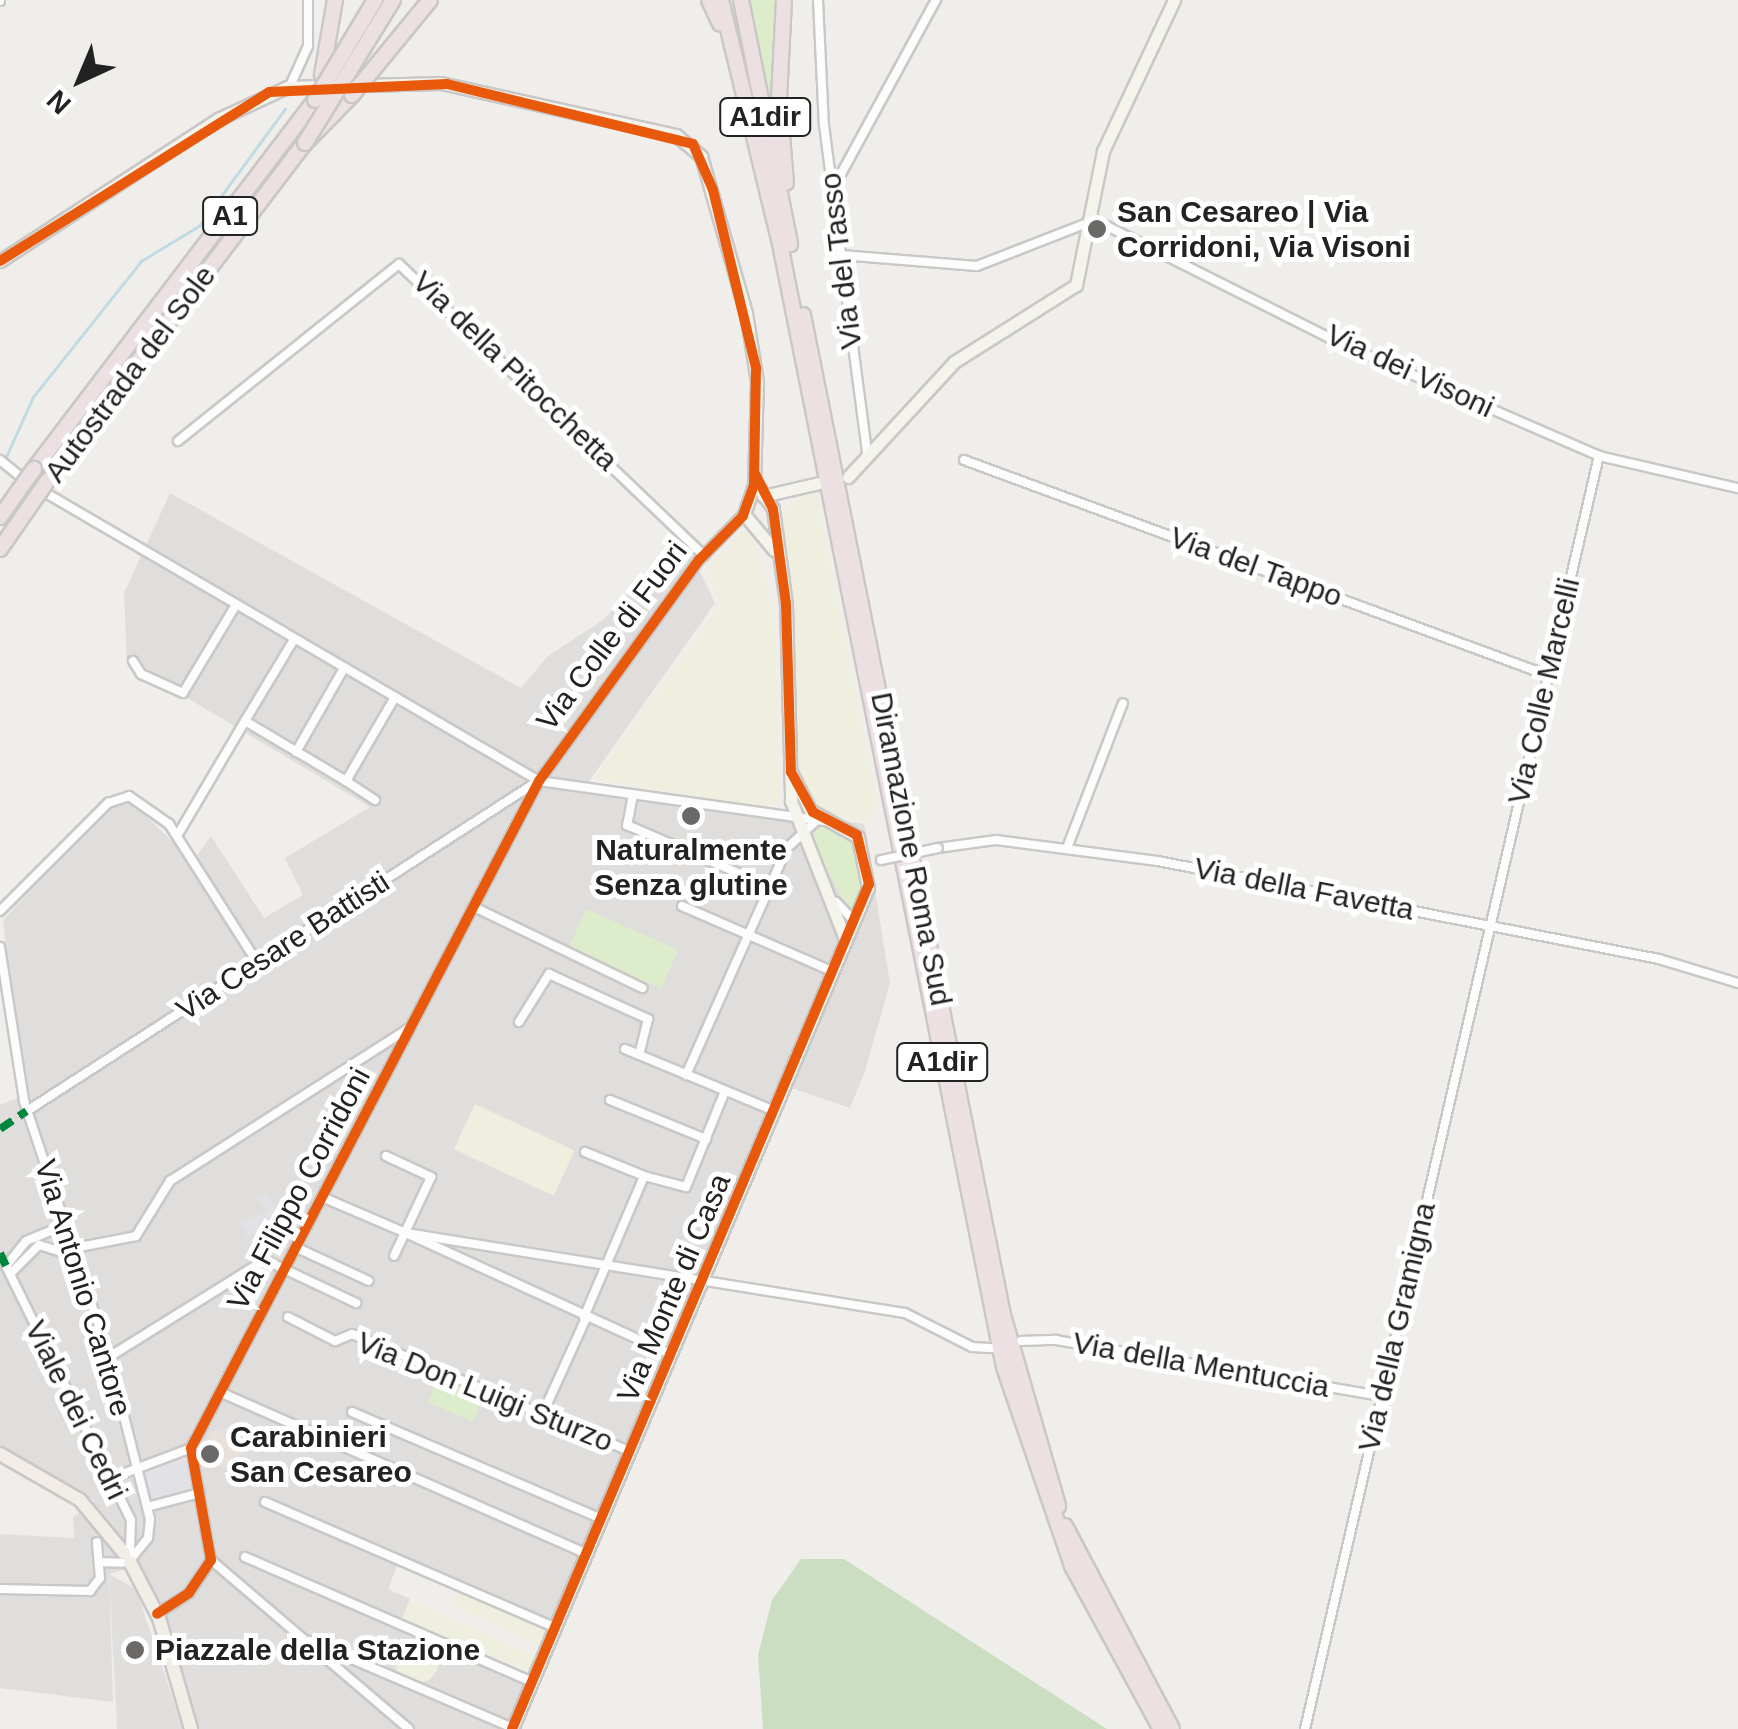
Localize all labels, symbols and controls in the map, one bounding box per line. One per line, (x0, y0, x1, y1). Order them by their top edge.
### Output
north arrow (30, 30, 130, 130)
text: N (41, 84, 77, 120)
road number: A1dir (718, 94, 812, 140)
street label: Via del Tasso (812, 171, 870, 351)
road number: A1 (200, 193, 260, 239)
place label: San Cesareo | Via Corridoni, Via Visoni (1117, 194, 1411, 264)
marker: San Cesareo | Via Corridoni, Via Visoni (1086, 218, 1108, 240)
street label: Autostrada del Sole (37, 259, 223, 489)
street label: Via della Pitocchetta (405, 264, 625, 478)
street label: Via dei Visoni (1321, 317, 1499, 425)
street label: Via del Tappo (1165, 519, 1347, 615)
street label: Via Colle di Fuori (529, 534, 695, 738)
street label: Via Colle Marcelli (1500, 574, 1588, 808)
street label: Diramazione Roma Sud (863, 689, 959, 1009)
marker: Naturalmente Senza glutine (680, 805, 702, 827)
place label: Naturalmente Senza glutine (594, 832, 788, 902)
street label: Via della Favetta (1191, 850, 1417, 928)
street label: Via Cesare Battisti (170, 864, 396, 1028)
road number: A1dir (894, 1039, 990, 1085)
street label: Via Filippo Corridoni (220, 1062, 378, 1316)
street label: Via Antonio Cantore (27, 1155, 139, 1421)
street label: Via Monte di Casa (610, 1168, 738, 1408)
street label: Via della Gramigna (1351, 1199, 1443, 1455)
street label: Viale dei Cedri (17, 1315, 135, 1505)
street label: Via Don Luigi Sturzo (352, 1324, 618, 1460)
street label: Via della Mentuccia (1070, 1325, 1332, 1405)
place label: Carabinieri San Cesareo (230, 1419, 412, 1490)
marker: Carabinieri San Cesareo (199, 1443, 221, 1465)
place label: Piazzale della Stazione (155, 1632, 480, 1668)
marker: Piazzale della Stazione (124, 1639, 146, 1661)

